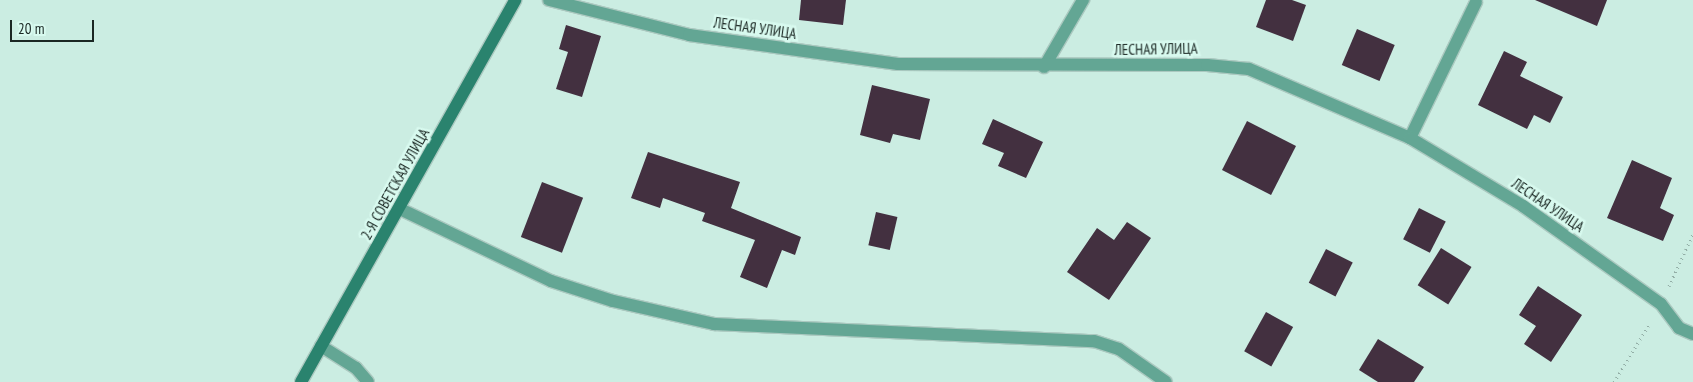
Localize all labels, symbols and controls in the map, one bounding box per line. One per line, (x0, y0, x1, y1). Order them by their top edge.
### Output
scale bar (12, 10, 96, 42)
street label: ЛЕСНАЯ УЛИЦА (712, 13, 798, 43)
text: 20 m (18, 19, 44, 38)
street label: ЛЕСНАЯ УЛИЦА (1114, 39, 1198, 59)
street label: 2-Я СОВЕТСКАЯ УЛИЦА (357, 125, 433, 243)
street label: ЛЕСНАЯ УЛИЦА (1508, 174, 1588, 236)

